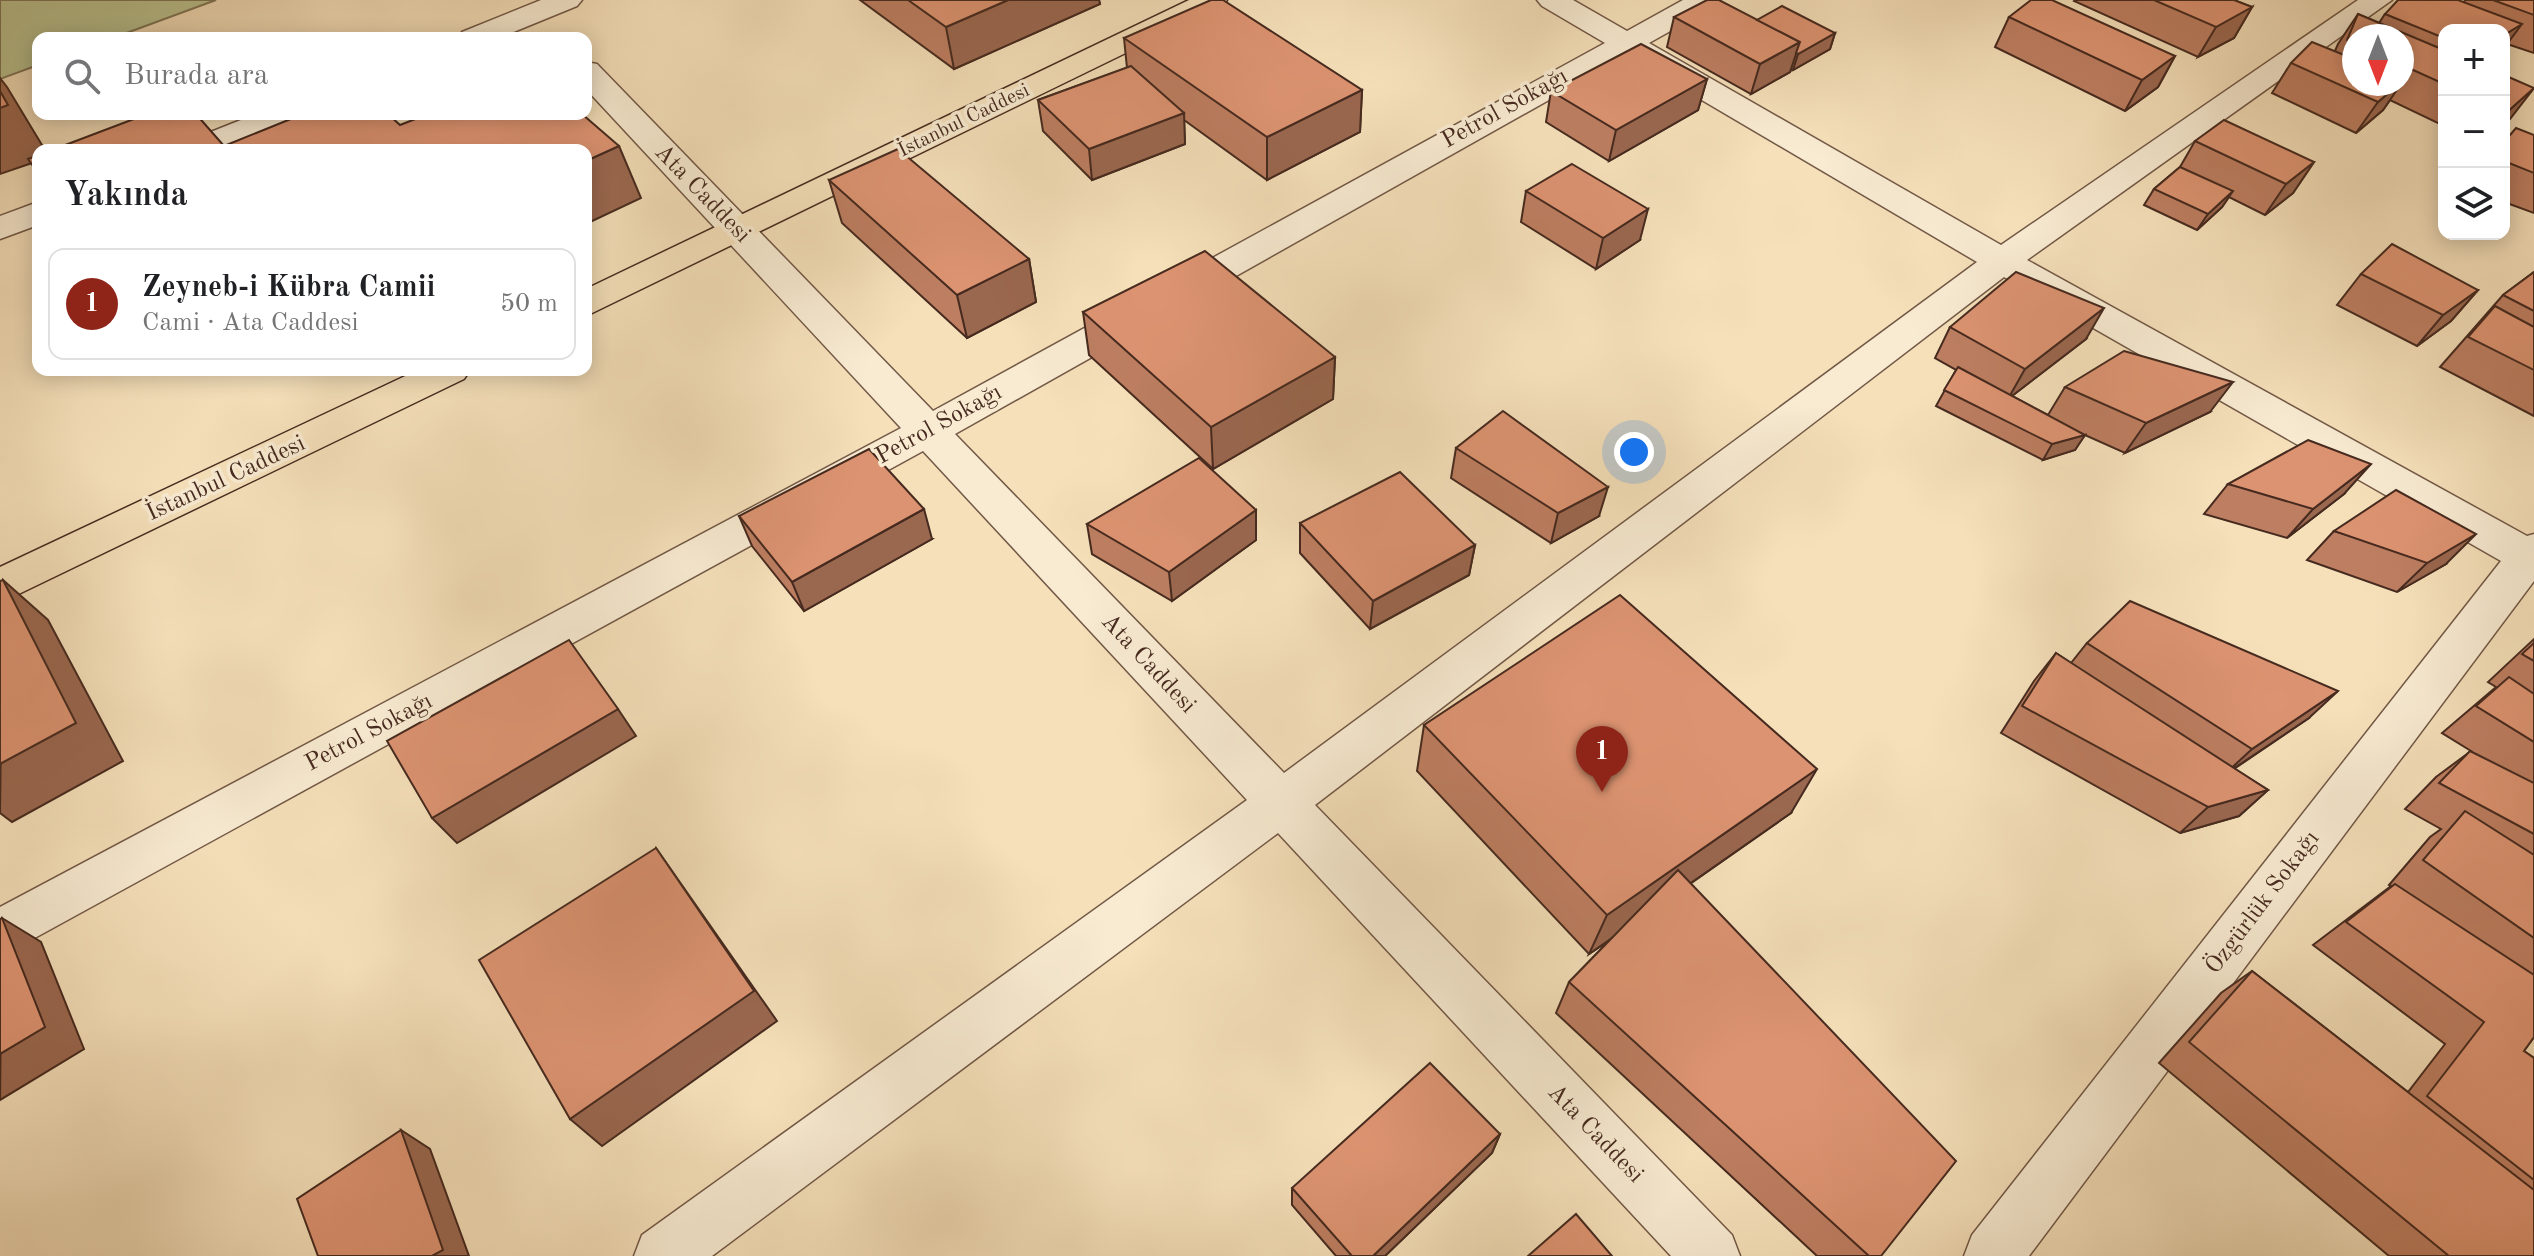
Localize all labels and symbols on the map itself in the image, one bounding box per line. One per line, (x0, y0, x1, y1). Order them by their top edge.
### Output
north arrow (2342, 24, 2414, 96)
street label: Petrol Sokağı (1438, 65, 1572, 153)
street label: İstanbul Caddesi (894, 79, 1033, 161)
street label: Ata Caddesi (650, 140, 754, 248)
street label: Petrol Sokağı (872, 381, 1006, 469)
street label: İstanbul Caddesi (142, 429, 309, 526)
your location (1614, 432, 1654, 472)
street label: Ata Caddesi (1096, 610, 1200, 718)
street label: Petrol Sokağı (302, 690, 436, 776)
pin: 1 (1576, 726, 1628, 792)
street label: Özgürlük Sokağı (2198, 825, 2324, 979)
street label: Ata Caddesi (1543, 1080, 1647, 1188)

